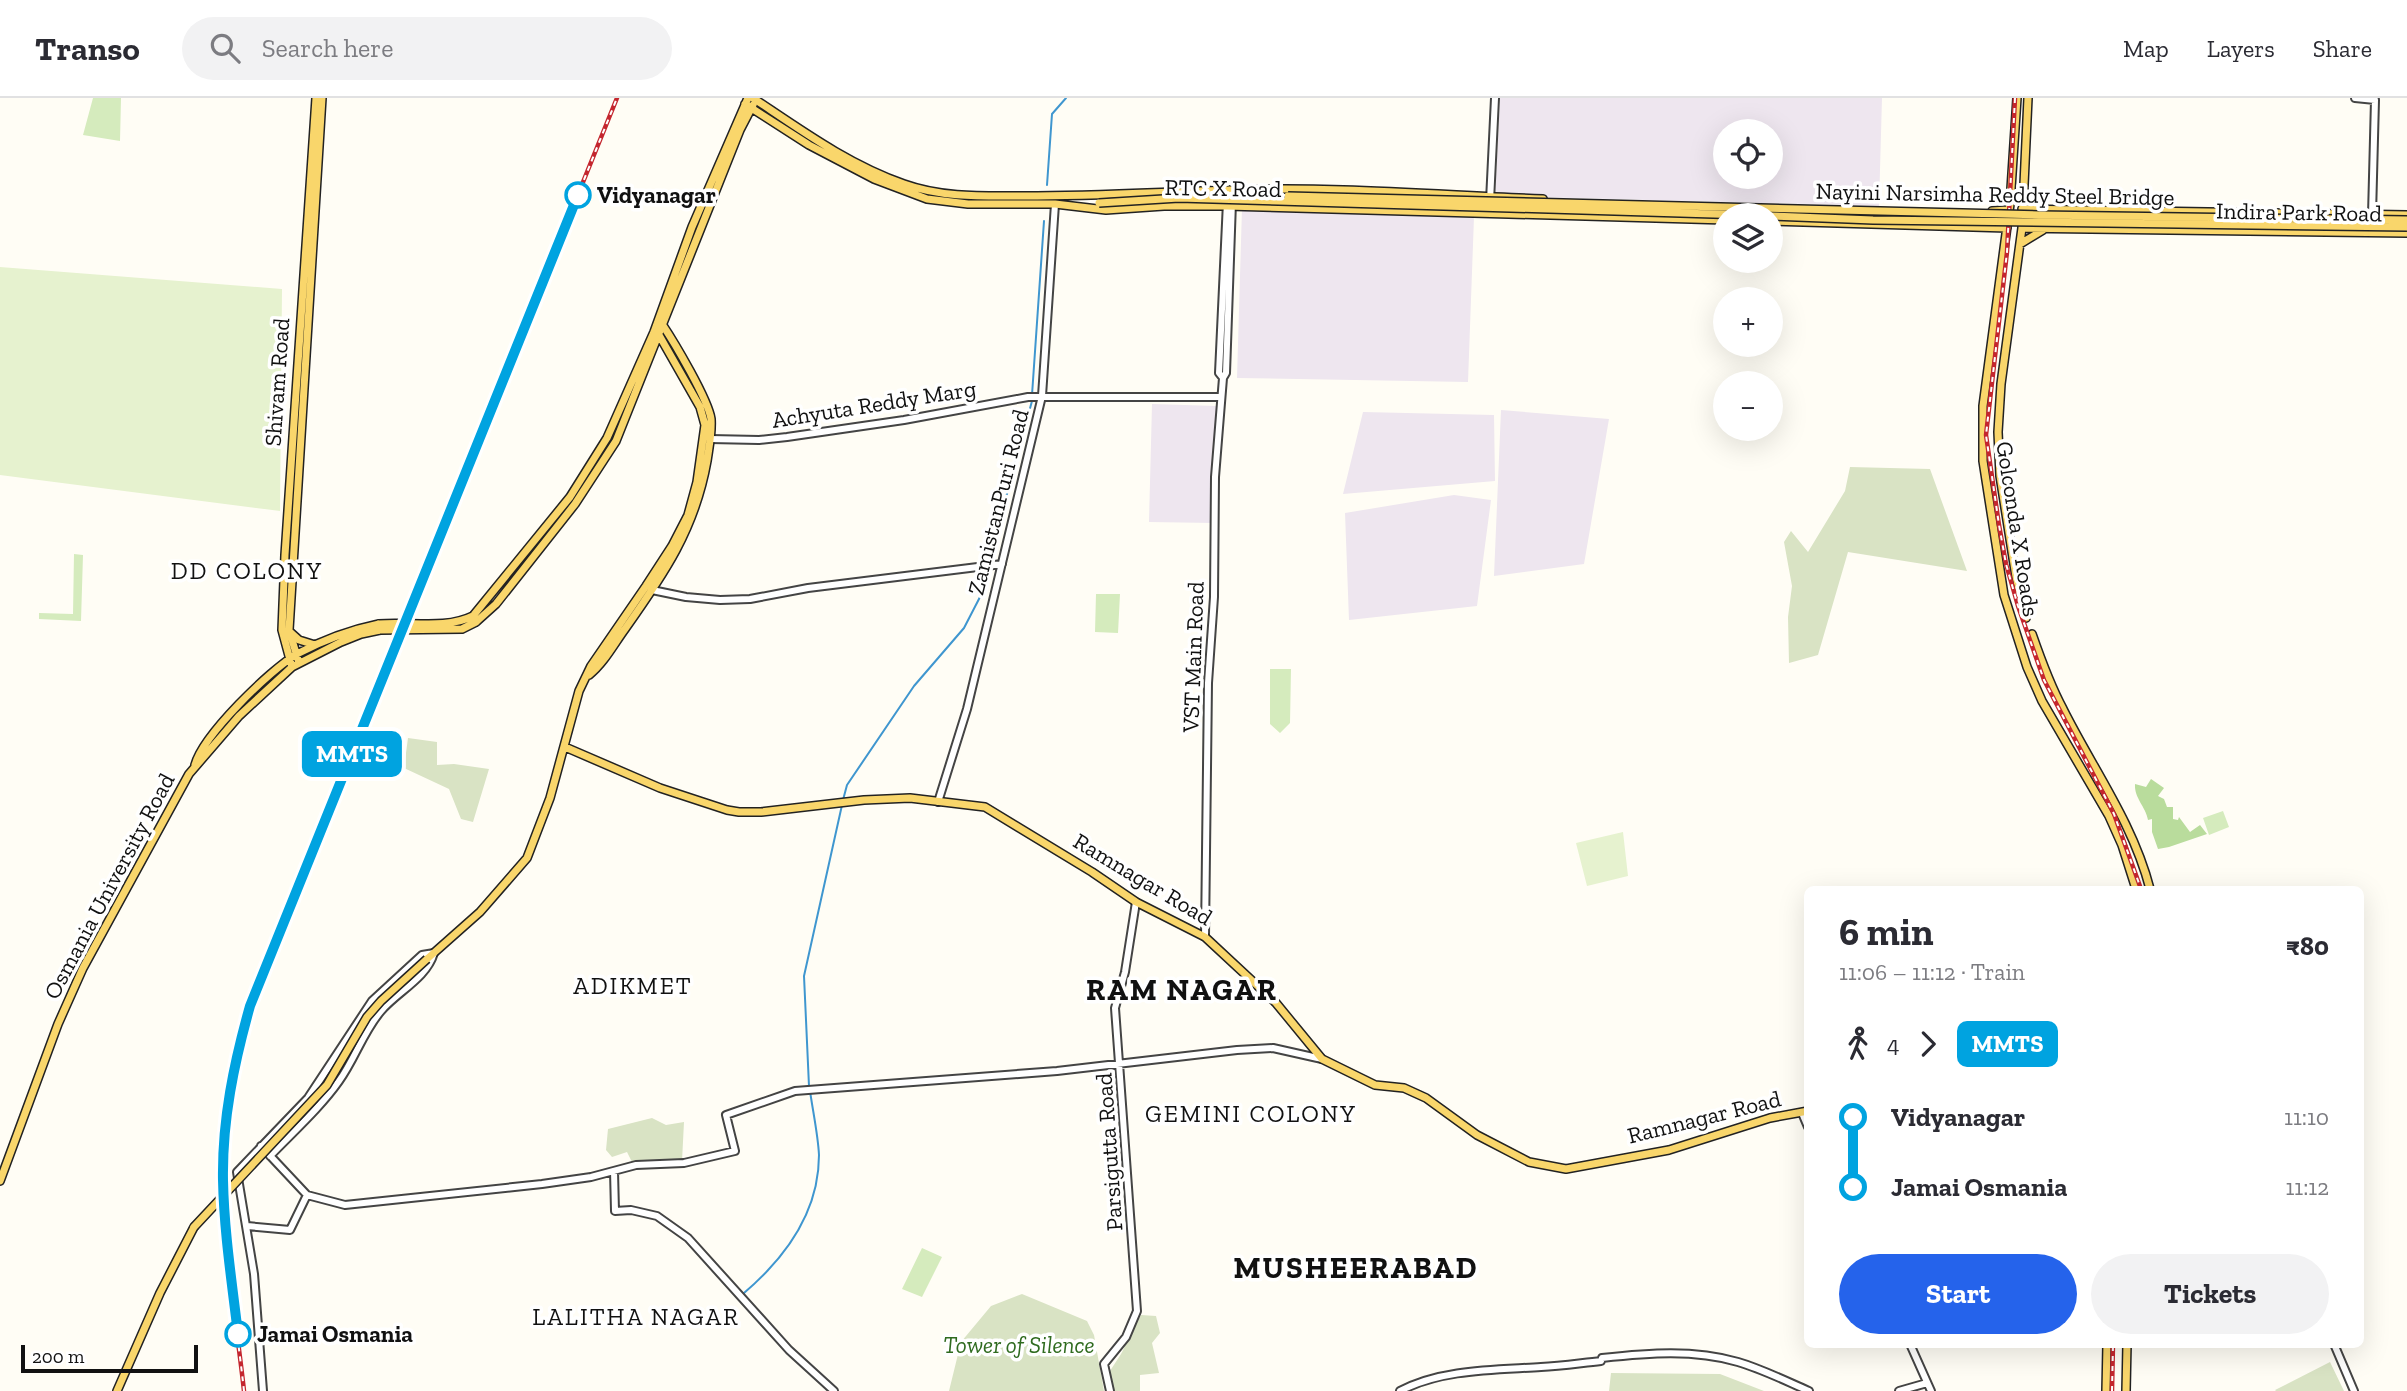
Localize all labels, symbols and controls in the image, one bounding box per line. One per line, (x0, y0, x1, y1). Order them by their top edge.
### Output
search box (182, 17, 672, 80)
text: Transo (35, 29, 140, 68)
icon: search (206, 29, 244, 67)
text: Search here (262, 32, 393, 64)
text: Map (2123, 34, 2169, 63)
text: Layers (2207, 34, 2275, 63)
text: Share (2313, 34, 2372, 63)
map controls (1713, 119, 1783, 441)
button: locate (1713, 119, 1783, 189)
street label: RTC X Road (1164, 173, 1282, 203)
street label: Nayini Narsimha Reddy Steel Bridge (1815, 177, 2175, 211)
place label: Vidyanagar (597, 181, 716, 209)
marker: Vidyanagar (565, 182, 591, 208)
street label: Indira Park Road (2216, 197, 2383, 227)
button: layers (1713, 203, 1783, 273)
button: + (1713, 287, 1783, 357)
street label: Shivam Road (259, 317, 295, 447)
button: − (1713, 371, 1783, 441)
street label: Achyuta Reddy Marg (770, 374, 979, 434)
street label: ZamistanPuri Road (961, 406, 1035, 598)
street label: Golconda X Roads (1990, 439, 2046, 619)
district label: DD COLONY (171, 556, 323, 585)
street label: VST Main Road (1176, 581, 1210, 734)
line badge: MMTS (303, 731, 401, 777)
text: MMTS (316, 739, 388, 768)
street label: Osmania University Road (38, 768, 181, 1004)
street label: Ramnagar Road (1068, 827, 1218, 932)
text: 6 min (1839, 909, 1934, 955)
text: ₹80 (2286, 930, 2329, 962)
text: 11:06 – 11:12 · Train (1839, 958, 2025, 986)
district label: ADIKMET (573, 971, 693, 1000)
district label: RAM NAGAR (1086, 972, 1278, 1008)
icon: walk (1839, 1025, 1877, 1063)
icon: forward (1909, 1025, 1947, 1063)
text: MMTS (1971, 1029, 2044, 1058)
text: 4 (1887, 1030, 1899, 1058)
street label: Parsigutta Road (1089, 1071, 1129, 1232)
street label: Ramnagar Road (1624, 1084, 1784, 1150)
district label: GEMINI COLONY (1145, 1099, 1357, 1128)
text: Vidyanagar (1891, 1101, 2025, 1133)
text: 11:10 (2284, 1103, 2329, 1131)
text: Jamai Osmania (1891, 1171, 2067, 1203)
text: 11:12 (2285, 1173, 2329, 1201)
district label: MUSHEERABAD (1234, 1250, 1478, 1286)
button: Start (1839, 1254, 2077, 1334)
button: Tickets (2091, 1254, 2329, 1334)
district label: LALITHA NAGAR (532, 1302, 740, 1331)
place label: Jamai Osmania (257, 1320, 413, 1348)
marker: Jamai Osmania (225, 1321, 251, 1347)
park label: Tower of Silence (943, 1331, 1095, 1359)
scale bar (21, 1342, 198, 1374)
text: 200 m (32, 1345, 84, 1368)

